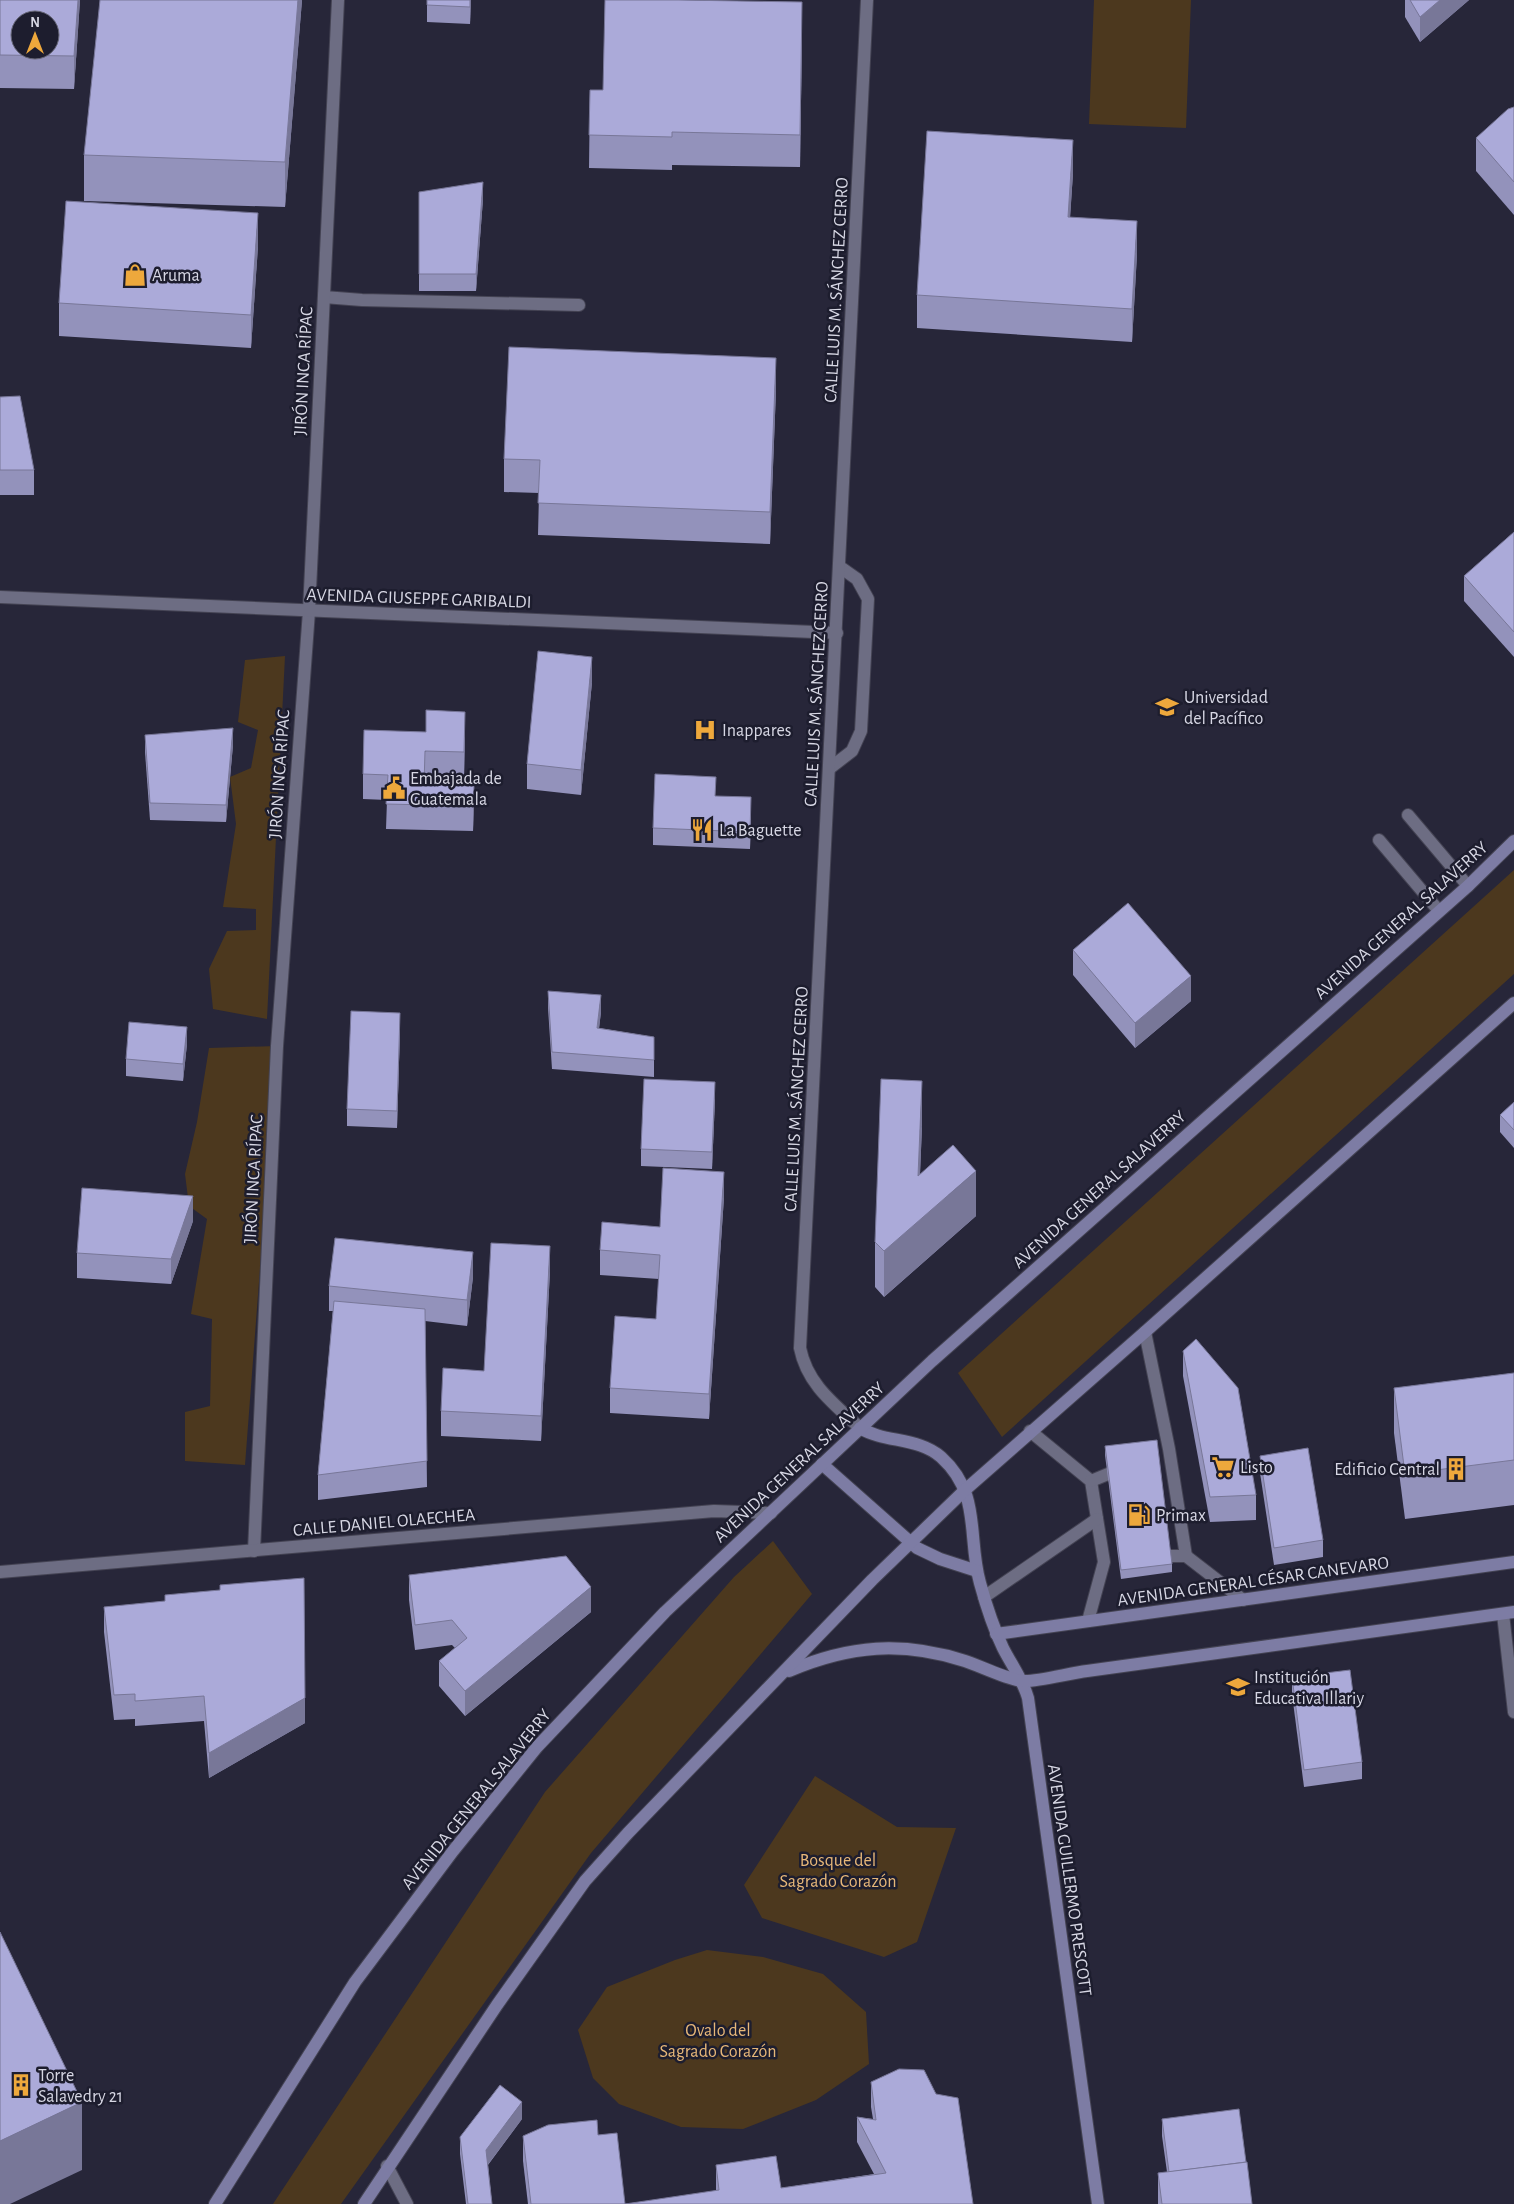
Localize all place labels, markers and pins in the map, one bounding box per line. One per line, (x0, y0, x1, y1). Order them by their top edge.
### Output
shop icon: Aruma (122, 262, 148, 288)
place label: Aruma (152, 267, 200, 285)
place label: Universidad del Pacífico (1184, 689, 1268, 728)
school or university icon: Universidad del Pacífico (1154, 694, 1180, 720)
hospital icon: Inappares (692, 717, 718, 743)
place label: Inappares (722, 722, 791, 740)
place label: Embajada de Guatemala (410, 770, 502, 809)
public building icon: Embajada de Guatemala (381, 775, 407, 801)
restaurant icon: La Baguette (689, 817, 715, 843)
place label: La Baguette (719, 822, 802, 840)
supermarket icon: Listo (1210, 1454, 1236, 1480)
building icon: Edificio Central (1443, 1456, 1469, 1482)
place label: Listo (1240, 1459, 1273, 1477)
place label: Edificio Central (1334, 1461, 1440, 1479)
fuel station icon: Primax (1126, 1502, 1152, 1528)
place label: Primax (1156, 1507, 1206, 1525)
place label: Institución Educativa Illariy (1254, 1669, 1364, 1708)
school or university icon: Institución Educativa Illariy (1225, 1674, 1251, 1700)
place label: Torre Salavedry 21 (38, 2067, 123, 2106)
building icon: Torre Salavedry 21 (8, 2072, 34, 2098)

